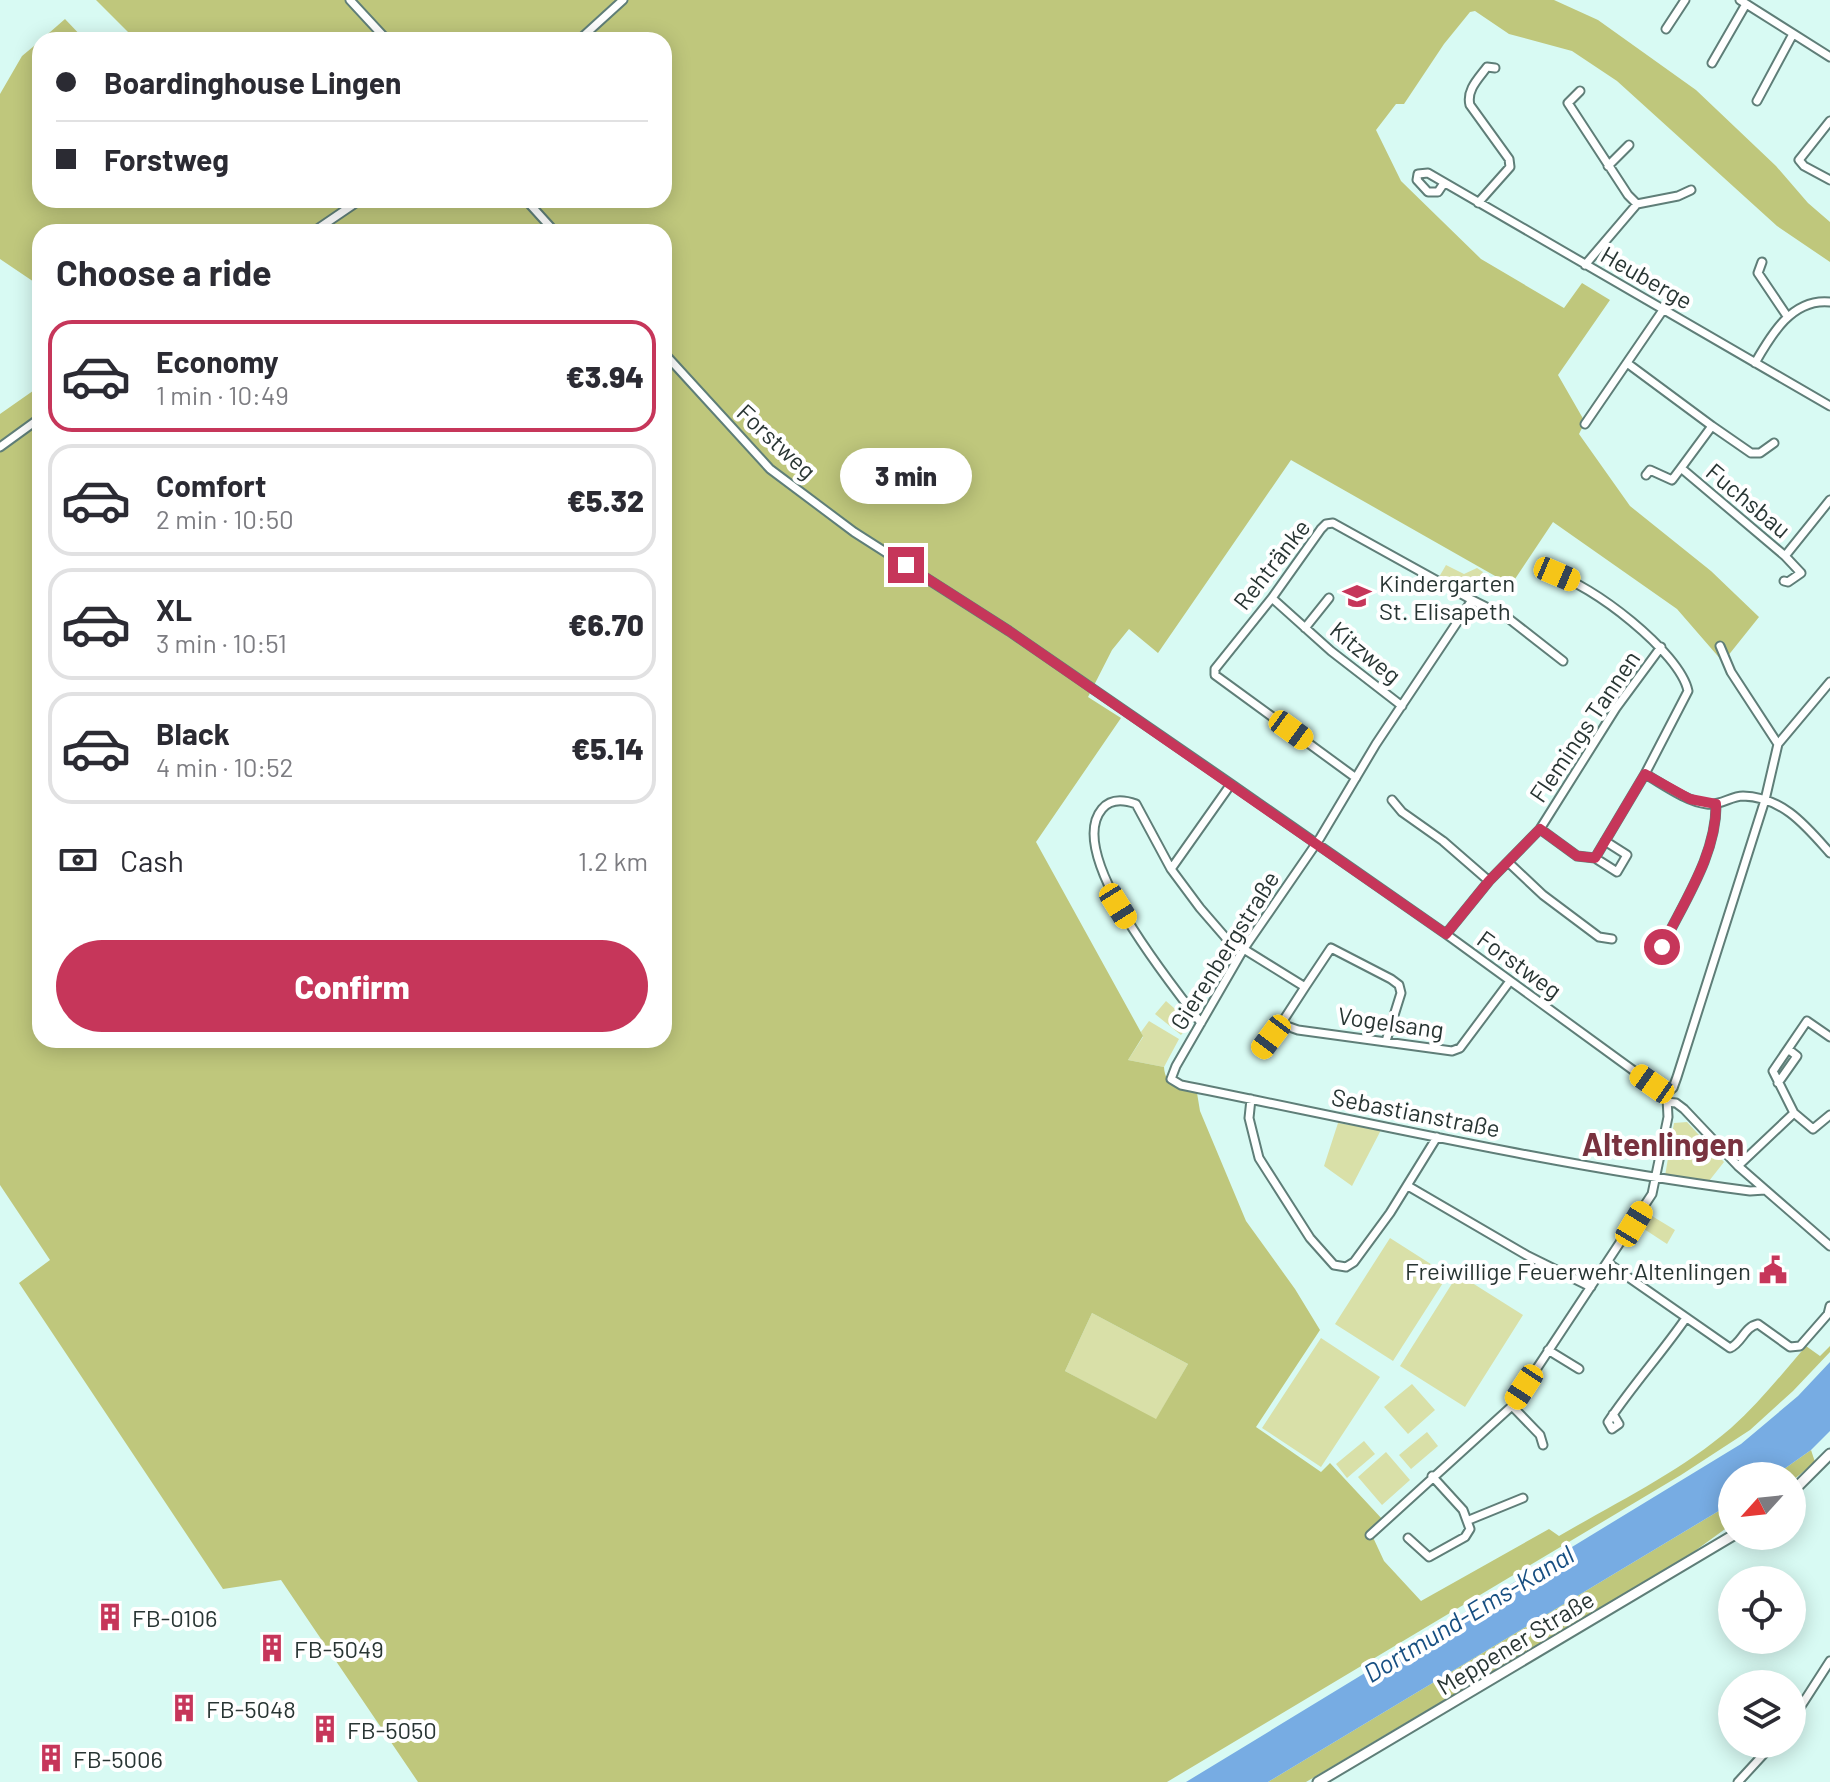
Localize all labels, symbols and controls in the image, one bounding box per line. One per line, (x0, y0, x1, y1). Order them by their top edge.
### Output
text: Boardinghouse Lingen (104, 64, 401, 100)
text: Forstweg (104, 141, 229, 177)
street label: Heuberge (1596, 239, 1698, 315)
text: Choose a ride (56, 250, 272, 293)
icon: car (60, 340, 132, 412)
text: Economy (156, 343, 279, 379)
text: €3.94 (566, 358, 644, 394)
text: 1 min · 10:49 (156, 379, 289, 410)
street label: Forstweg (732, 397, 822, 485)
callout: 3 min (840, 449, 972, 505)
street label: Fuchsbau (1701, 456, 1797, 544)
text: 3 min (875, 460, 937, 491)
icon: car (60, 464, 132, 536)
text: Comfort (156, 467, 266, 503)
text: €5.32 (567, 482, 644, 518)
text: 2 min · 10:50 (156, 503, 294, 534)
street label: Rehtränke (1227, 513, 1315, 615)
route end (888, 547, 924, 583)
car (1530, 554, 1584, 594)
place label: Kindergarten St. Elisapeth (1379, 568, 1515, 625)
school or university icon: Kindergarten St. Elisapeth (1342, 581, 1372, 611)
icon: car (60, 588, 132, 660)
text: XL (156, 591, 192, 627)
text: €6.70 (568, 606, 644, 642)
street label: Kitzweg (1325, 615, 1407, 689)
text: 3 min · 10:51 (156, 627, 287, 658)
street label: Flemings Tannen (1523, 645, 1645, 807)
car (1265, 706, 1317, 754)
icon: car (60, 712, 132, 784)
text: Black (156, 715, 230, 751)
text: €5.14 (571, 730, 644, 766)
text: 4 min · 10:52 (156, 751, 293, 782)
icon: cash (56, 838, 100, 882)
text: Cash (120, 842, 184, 878)
text: 1.2 km (578, 845, 648, 876)
street label: Gierenbergstraße (1163, 865, 1285, 1035)
car (1095, 879, 1141, 933)
street label: Forstweg (1472, 924, 1568, 1004)
route start (1644, 929, 1680, 965)
button: Confirm (56, 940, 648, 1032)
street label: Vogelsang (1336, 1000, 1446, 1044)
car (1247, 1011, 1295, 1063)
car (1625, 1060, 1679, 1108)
street label: Sebastianstraße (1329, 1081, 1503, 1143)
district label: Altenlingen (1582, 1124, 1744, 1162)
car (1611, 1197, 1657, 1251)
public building icon: Freiwillige Feuerwehr Altenlingen (1758, 1255, 1788, 1285)
place label: Freiwillige Feuerwehr Altenlingen (1405, 1256, 1751, 1285)
car (1501, 1360, 1547, 1414)
north arrow (1718, 1462, 1806, 1550)
map controls (1718, 1462, 1806, 1758)
water label: Dortmund-Ems-Kanal (1357, 1538, 1579, 1688)
button: locate (1718, 1566, 1806, 1654)
street label: Meppener Straße (1431, 1584, 1599, 1700)
building icon: FB-0106 (95, 1602, 125, 1632)
place label: FB-0106 (132, 1603, 217, 1632)
building icon: FB-5049 (257, 1633, 287, 1663)
place label: FB-5049 (294, 1634, 384, 1663)
button: layers (1718, 1670, 1806, 1758)
building icon: FB-5048 (169, 1693, 199, 1723)
place label: FB-5048 (206, 1694, 296, 1723)
building icon: FB-5050 (310, 1714, 340, 1744)
place label: FB-5050 (347, 1715, 437, 1744)
building icon: FB-5006 (36, 1743, 66, 1773)
place label: FB-5006 (73, 1744, 163, 1773)

